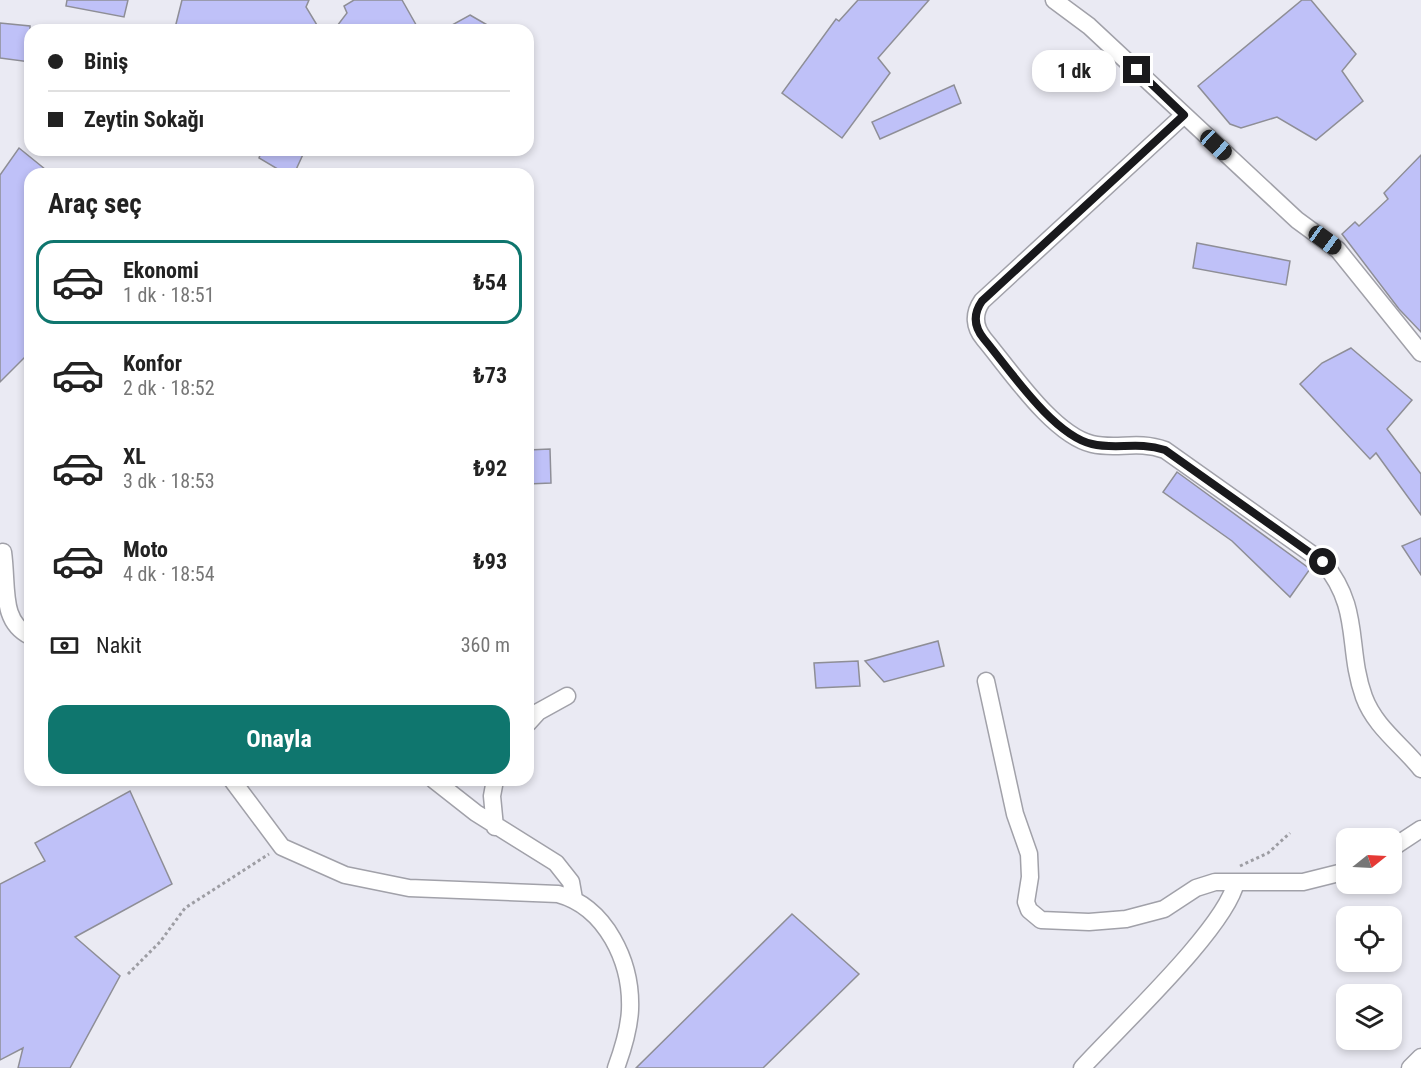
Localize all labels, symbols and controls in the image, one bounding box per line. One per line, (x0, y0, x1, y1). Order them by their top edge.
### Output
text: Biniş (84, 49, 128, 74)
callout: 1 dk (1032, 49, 1116, 91)
route end (1123, 56, 1150, 83)
text: 1 dk (1057, 59, 1091, 83)
text: Zeytin Sokağı (84, 107, 204, 132)
car (1197, 126, 1235, 164)
text: Araç seç (48, 188, 142, 220)
car (1305, 222, 1345, 258)
icon: car (51, 255, 105, 309)
text: Ekonomi (123, 258, 199, 283)
text: ₺54 (473, 270, 507, 295)
text: 1 dk · 18:51 (123, 283, 215, 307)
icon: car (51, 348, 105, 402)
text: Konfor (123, 351, 182, 376)
text: ₺73 (473, 363, 507, 388)
text: 2 dk · 18:52 (123, 376, 215, 400)
icon: car (51, 441, 105, 495)
text: XL (123, 444, 146, 469)
text: ₺92 (473, 456, 507, 481)
text: 3 dk · 18:53 (123, 469, 215, 493)
icon: car (51, 534, 105, 588)
text: Moto (123, 537, 168, 562)
route start (1309, 548, 1336, 575)
text: ₺93 (473, 549, 507, 574)
text: 4 dk · 18:54 (123, 562, 215, 586)
icon: cash (48, 629, 81, 662)
text: Nakit (96, 633, 142, 658)
text: 360 m (461, 633, 510, 657)
button: Onayla (48, 705, 510, 774)
north arrow (1336, 828, 1402, 894)
map controls (1336, 828, 1402, 1050)
button: locate (1336, 906, 1402, 972)
button: layers (1336, 984, 1402, 1050)

